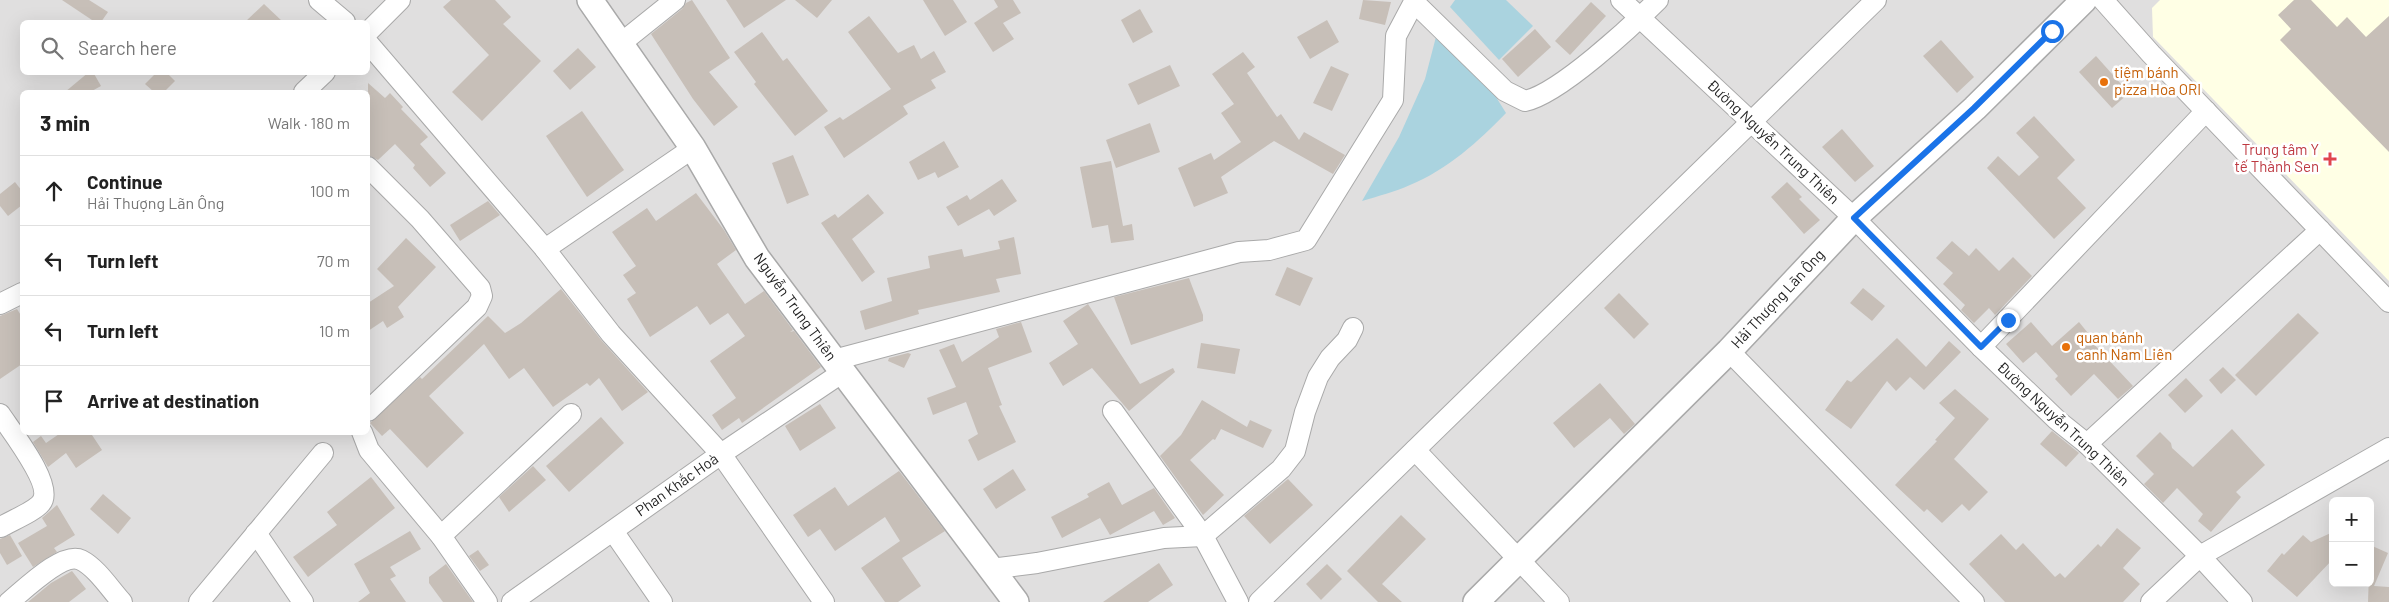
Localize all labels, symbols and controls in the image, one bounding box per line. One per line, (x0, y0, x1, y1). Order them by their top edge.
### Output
search box (20, 20, 370, 75)
route start (2041, 20, 2064, 43)
icon: search (38, 34, 66, 62)
text: Search here (78, 36, 177, 59)
place label: tiệm bánh pizza Hoa ORI (2114, 63, 2201, 98)
street label: Đường Nguyễn Trung Thiên (1704, 75, 1843, 207)
marker: tiệm bánh pizza Hoa ORI (2098, 76, 2110, 88)
text: 3 min (40, 110, 90, 135)
text: Walk · 180 m (268, 113, 350, 132)
place label: Trung tâm Y tế Thành Sen (2235, 140, 2319, 175)
marker: Trung tâm Y tế Thành Sen (2323, 152, 2337, 166)
text: Continue (87, 170, 163, 193)
icon: ahead (40, 177, 68, 205)
text: 100 m (310, 181, 350, 200)
text: Hải Thượng Lãn Ông (87, 193, 224, 212)
street label: Hải Thượng Lãn Ông (1727, 245, 1828, 352)
icon: left (40, 247, 68, 275)
text: Turn left (87, 249, 158, 272)
street label: Nguyễn Trung Thiên (751, 249, 841, 364)
text: 70 m (317, 251, 350, 270)
route end (1997, 309, 2020, 332)
icon: left (40, 317, 68, 345)
text: Turn left (87, 319, 158, 342)
text: 10 m (319, 321, 350, 340)
place label: quan bánh canh Nam Liên (2076, 328, 2172, 363)
marker: quan bánh canh Nam Liên (2060, 341, 2072, 353)
street label: Đường Nguyễn Trung Thiên (1994, 357, 2133, 489)
icon: arrive (40, 387, 68, 415)
text: Arrive at destination (87, 389, 259, 412)
street label: Phan Khắc Hoà (632, 449, 721, 519)
map controls (2329, 497, 2374, 587)
button: + (2329, 497, 2374, 542)
button: − (2329, 542, 2374, 587)

